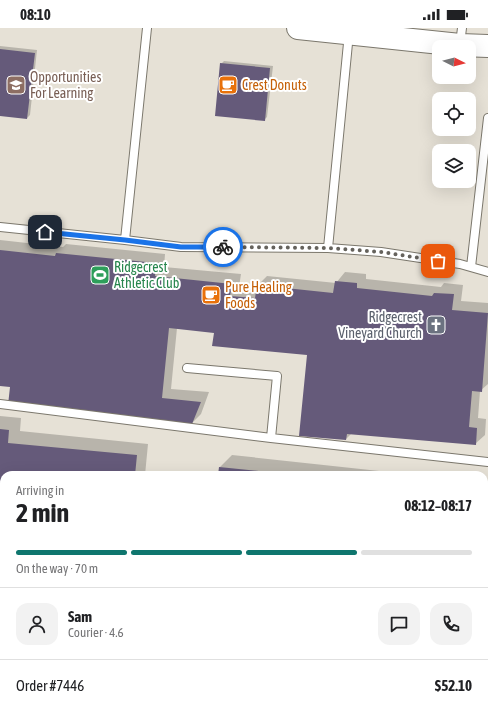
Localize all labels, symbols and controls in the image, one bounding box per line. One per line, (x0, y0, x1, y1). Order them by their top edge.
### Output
text: 08:10 (20, 6, 51, 23)
north arrow (432, 40, 476, 84)
map controls (432, 40, 476, 188)
place label: Opportunities For Learning (30, 69, 101, 101)
school or university icon: Opportunities For Learning (5, 74, 27, 96)
cafe icon: Crest Donuts (217, 74, 239, 96)
place label: Crest Donuts (242, 77, 307, 93)
button: locate (432, 92, 476, 136)
button: layers (432, 144, 476, 188)
pin (28, 215, 62, 249)
icon: home (34, 221, 56, 243)
courier (203, 227, 243, 267)
icon: bike (212, 236, 234, 258)
pin (421, 244, 455, 278)
icon: bag (427, 250, 449, 272)
place label: Ridgecrest Athletic Club (114, 259, 180, 291)
sports icon: Ridgecrest Athletic Club (89, 264, 111, 286)
place label: Pure Healing Foods (225, 279, 292, 311)
cafe icon: Pure Healing Foods (200, 284, 222, 306)
place label: Ridgecrest Vineyard Church (338, 309, 422, 341)
church icon: Ridgecrest Vineyard Church (425, 314, 447, 336)
text: Arriving in (16, 483, 64, 498)
text: 08:12–08:17 (404, 497, 472, 514)
text: 2 min (16, 498, 69, 528)
text: On the way · 70 m (16, 561, 98, 576)
button: person (16, 603, 58, 645)
button: chat (378, 603, 420, 645)
button: phone (430, 603, 472, 645)
text: Sam (68, 608, 92, 625)
text: Courier · 4.6 (68, 625, 124, 640)
text: Order #7446 (16, 677, 84, 694)
text: $52.10 (435, 677, 472, 694)

